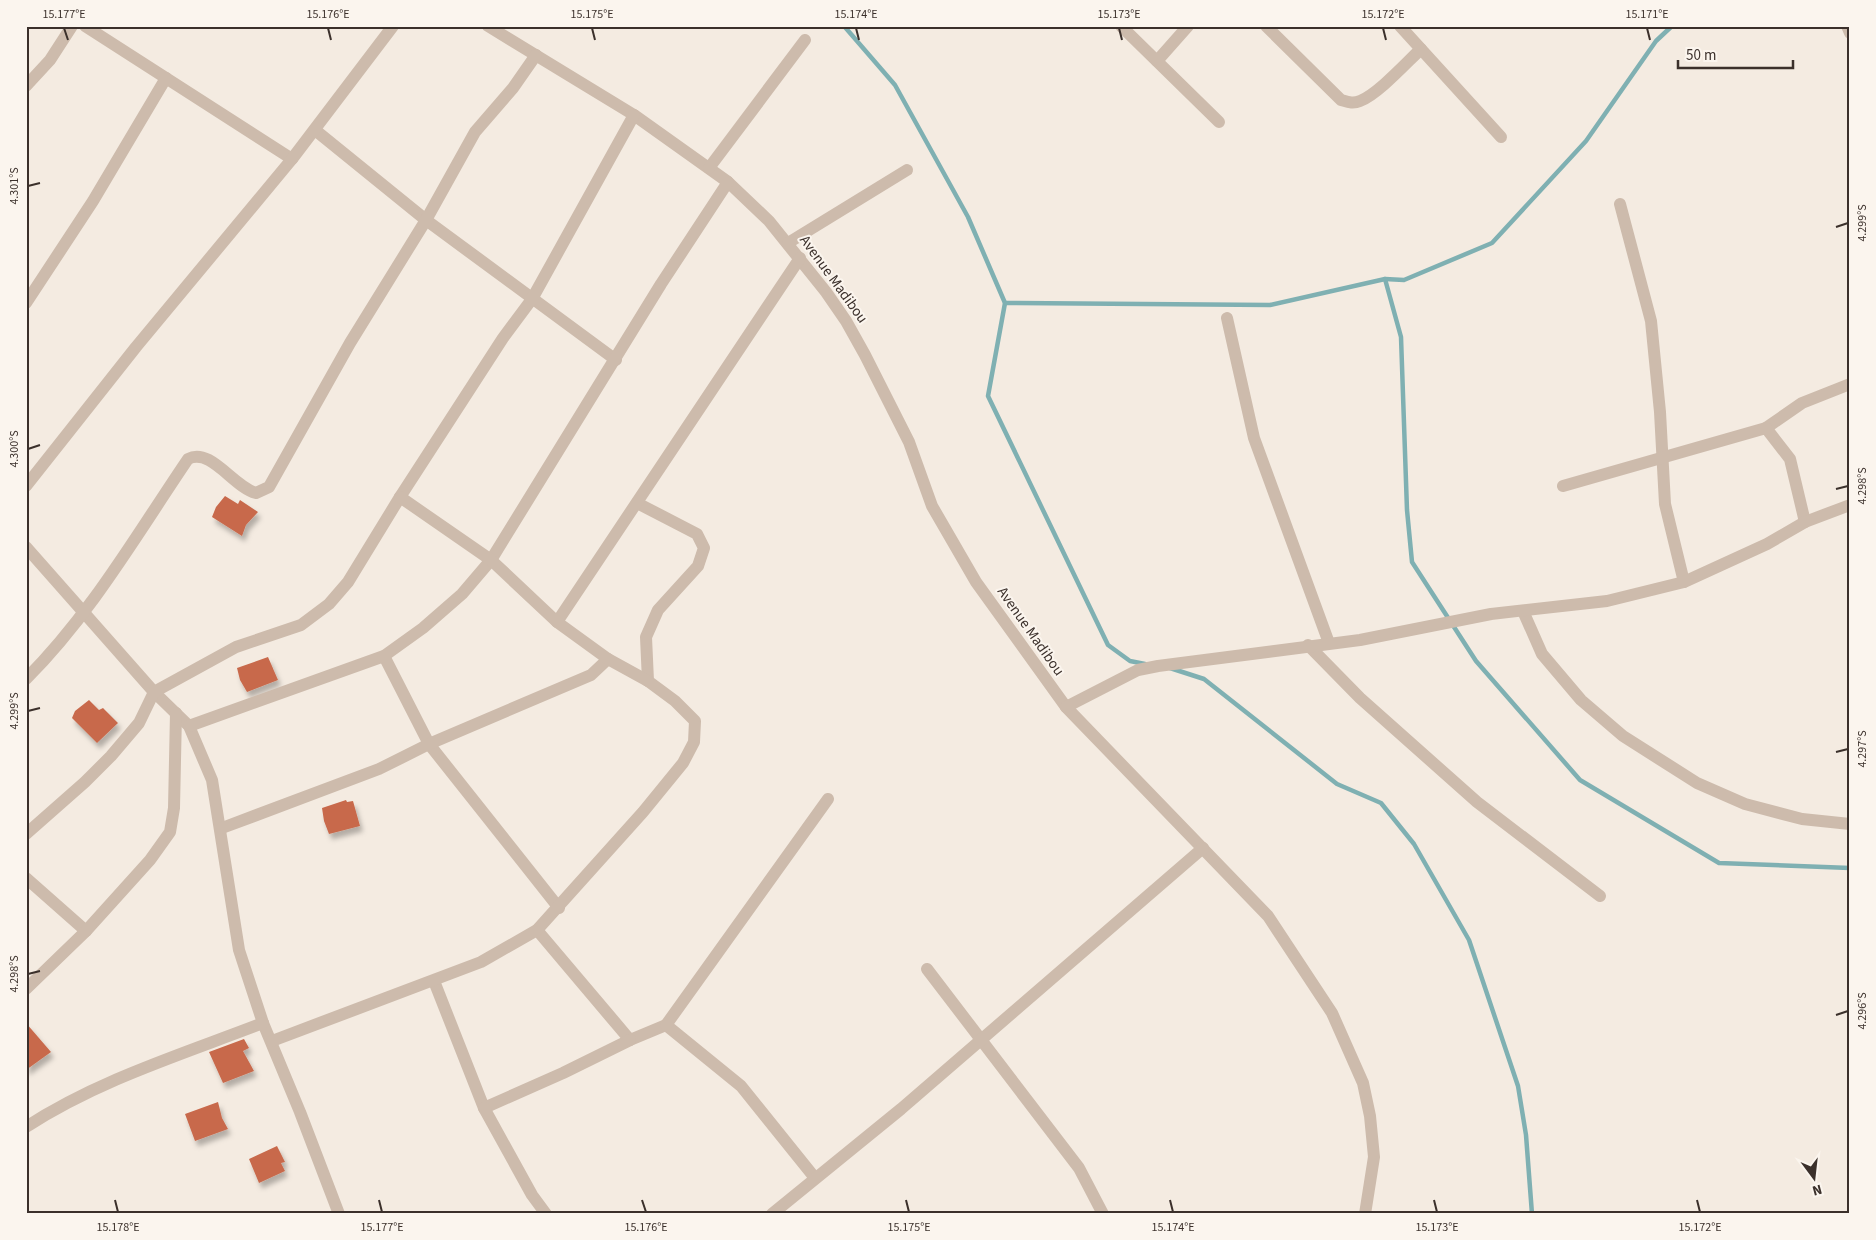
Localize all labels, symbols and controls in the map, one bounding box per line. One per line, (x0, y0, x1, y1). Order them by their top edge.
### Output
text: 15.177°E (42, 6, 86, 23)
text: 15.176°E (306, 6, 350, 23)
text: 15.175°E (570, 6, 614, 23)
text: 15.174°E (834, 6, 878, 23)
text: 15.173°E (1097, 6, 1141, 23)
text: 15.172°E (1361, 6, 1405, 23)
text: 15.171°E (1625, 6, 1669, 23)
scale bar (1678, 38, 1794, 70)
text: 50 m (1686, 45, 1716, 66)
text: 4.301°S (6, 167, 23, 205)
text: 4.299°S (1854, 204, 1871, 242)
street label: Avenue Madibou (794, 231, 873, 328)
text: 4.300°S (6, 430, 23, 468)
text: 4.298°S (1854, 467, 1871, 505)
street label: Avenue Madibou (992, 583, 1069, 680)
text: 4.299°S (6, 692, 23, 730)
text: 4.297°S (1854, 730, 1871, 768)
text: 4.298°S (6, 955, 23, 993)
text: 4.296°S (1854, 992, 1871, 1030)
north arrow (1788, 1152, 1838, 1202)
text: N (1810, 1179, 1824, 1200)
text: 15.178°E (96, 1219, 140, 1236)
text: 15.177°E (360, 1219, 404, 1236)
text: 15.176°E (624, 1219, 668, 1236)
text: 15.175°E (887, 1219, 931, 1236)
text: 15.174°E (1151, 1219, 1195, 1236)
text: 15.173°E (1415, 1219, 1459, 1236)
text: 15.172°E (1678, 1219, 1722, 1236)

